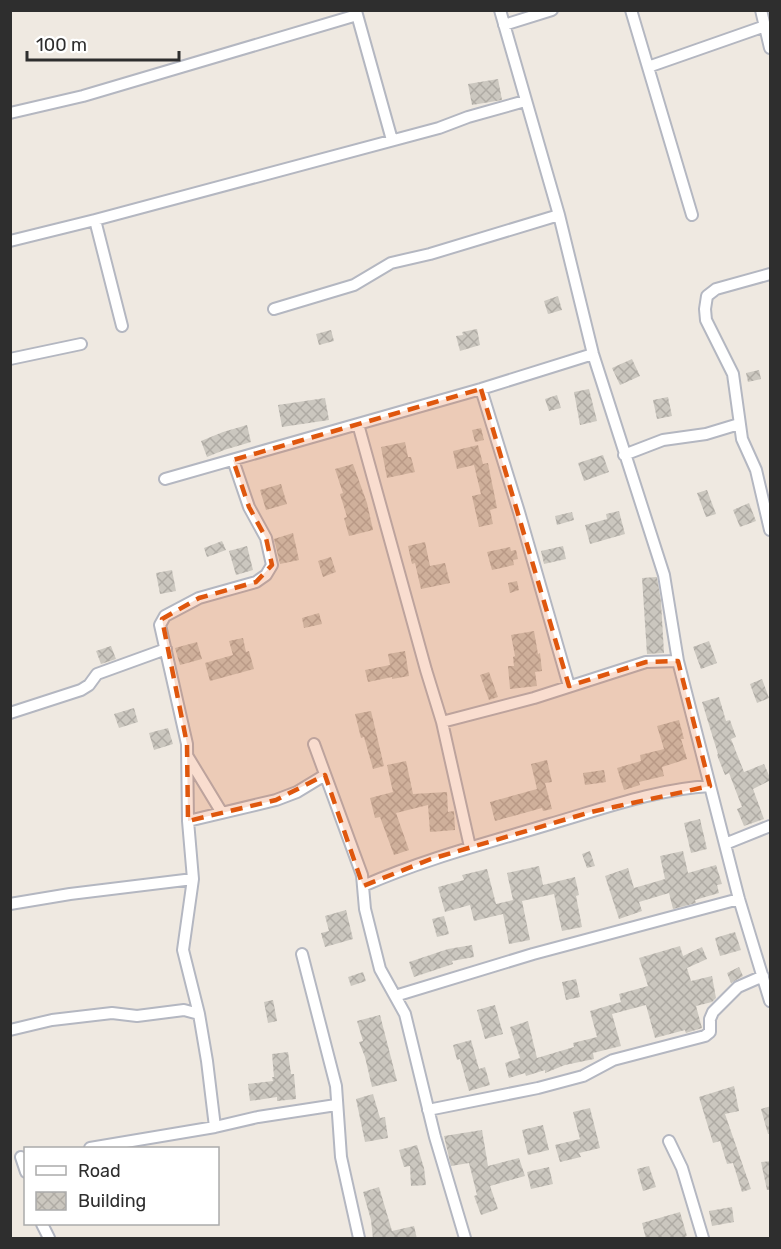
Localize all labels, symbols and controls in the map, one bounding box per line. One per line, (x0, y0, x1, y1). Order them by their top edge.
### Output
scale bar (27, 24, 178, 62)
text: 100 m (36, 34, 87, 56)
legend (24, 1147, 219, 1225)
text: Road (78, 1160, 121, 1182)
text: Building (78, 1190, 146, 1212)

